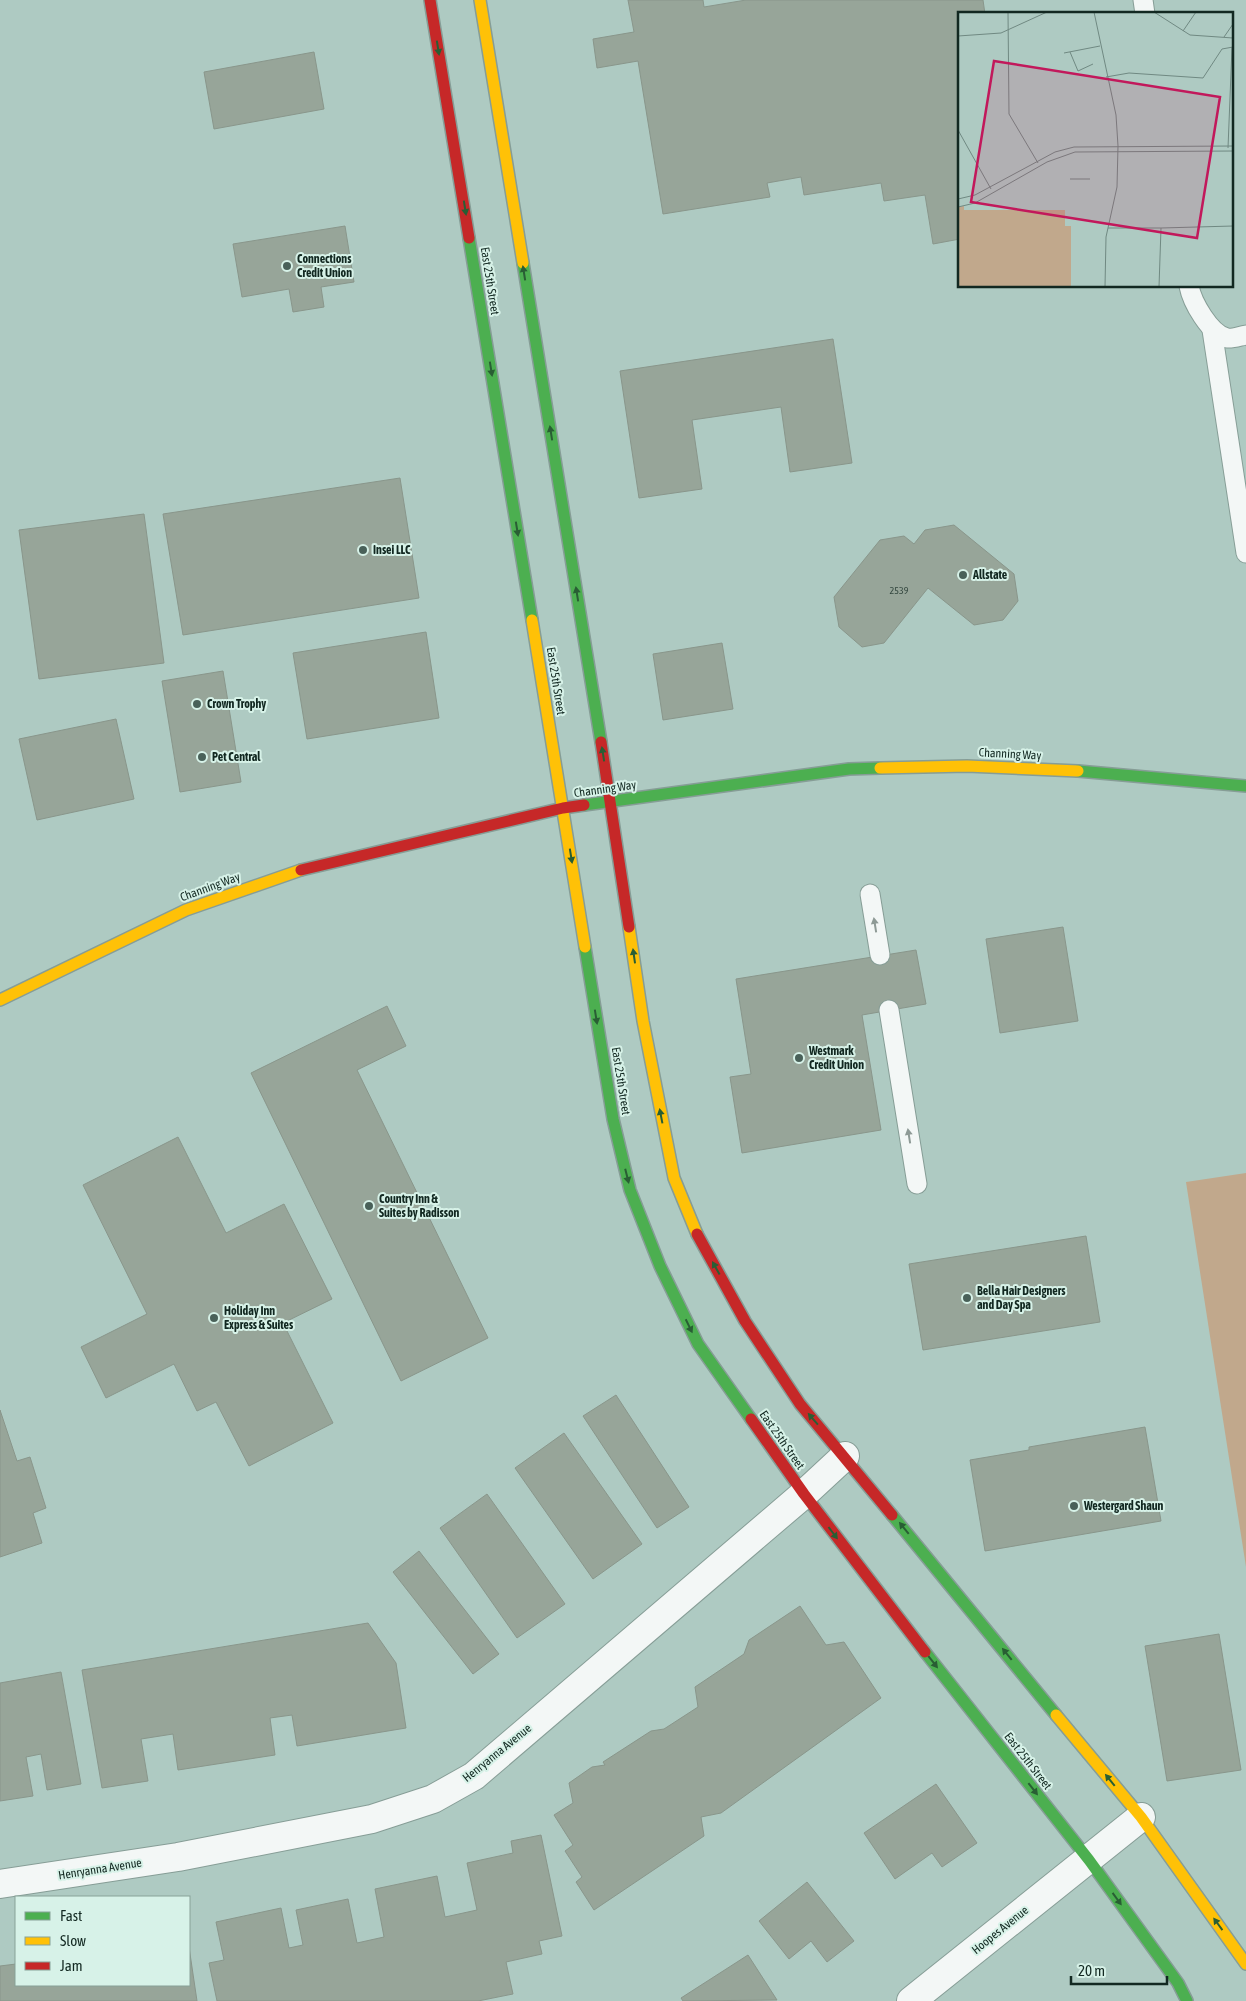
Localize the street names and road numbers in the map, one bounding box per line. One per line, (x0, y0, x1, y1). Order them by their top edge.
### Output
street label: East 25th Street (478, 246, 502, 316)
street label: East 25th Street (544, 646, 568, 716)
street label: Channing Way (978, 745, 1042, 763)
street label: Channing Way (573, 778, 637, 800)
street label: Channing Way (178, 870, 242, 904)
street label: East 25th Street (609, 1046, 633, 1116)
street label: East 25th Street (757, 1408, 808, 1473)
street label: Henryanna Avenue (460, 1721, 534, 1785)
street label: East 25th Street (1001, 1730, 1055, 1793)
street label: Henryanna Avenue (57, 1855, 143, 1883)
street label: Hoopes Avenue (969, 1903, 1031, 1957)

